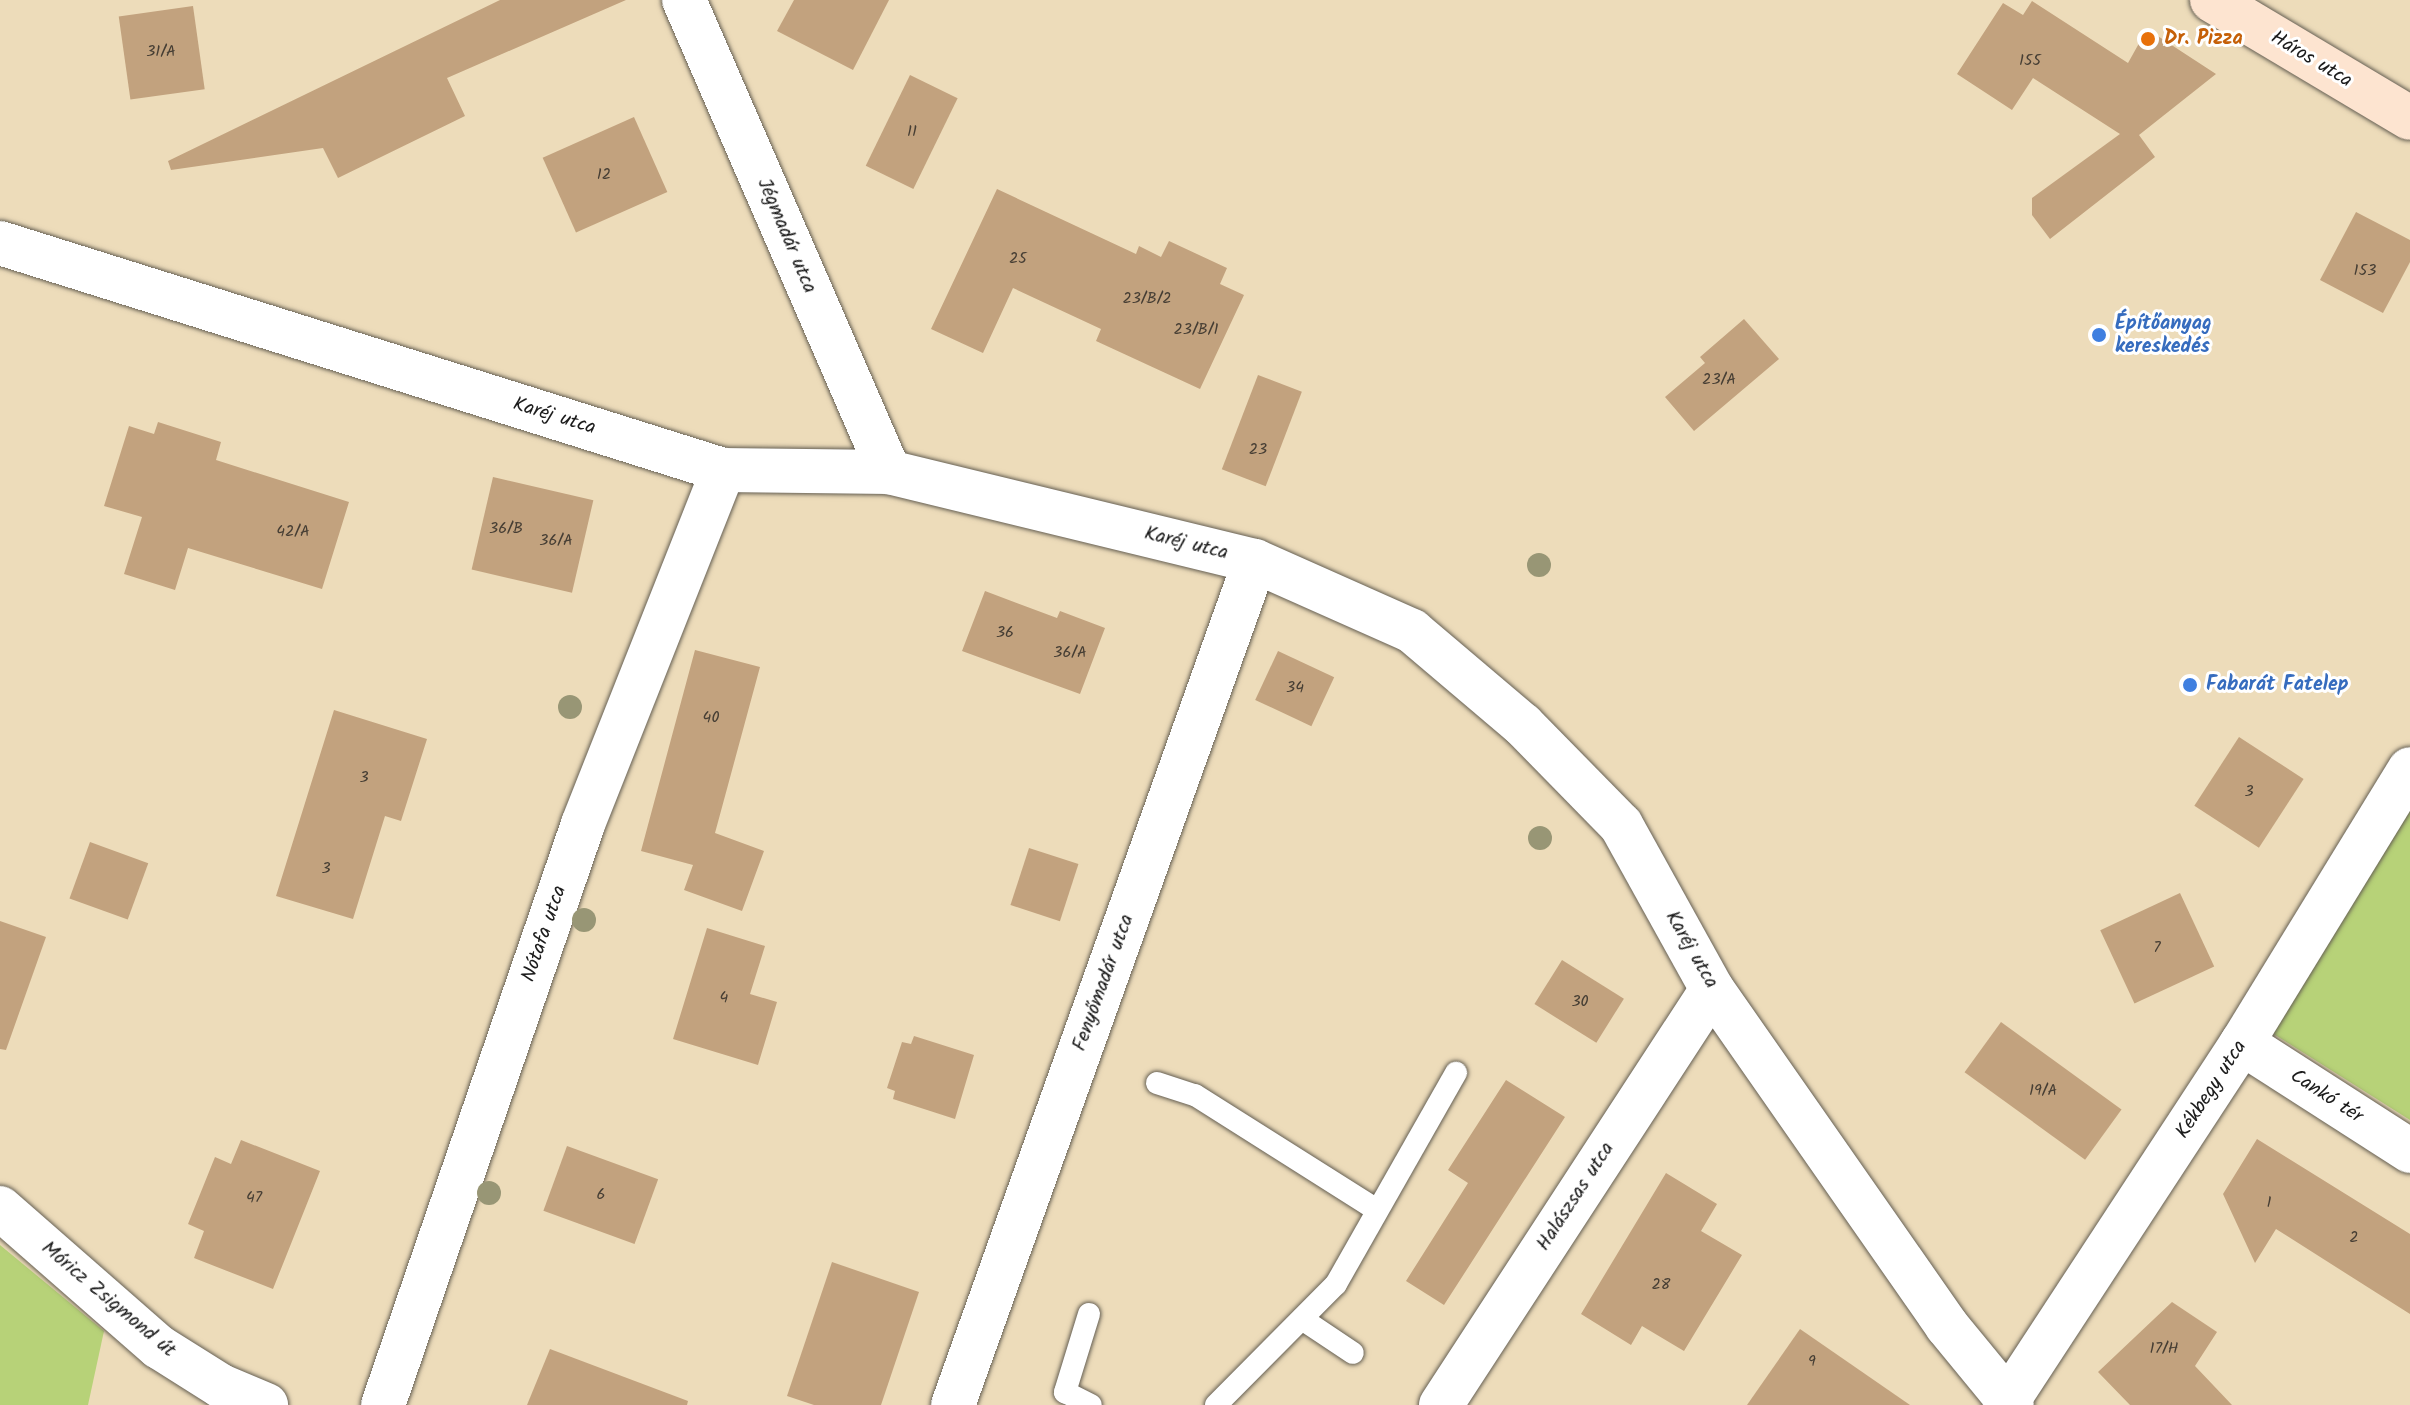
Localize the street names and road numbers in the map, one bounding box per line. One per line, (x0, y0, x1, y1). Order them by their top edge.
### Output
street label: Háros utca (2266, 26, 2356, 94)
street label: Jégmadár utca (751, 175, 821, 297)
street label: Karéj utca (510, 393, 598, 441)
street label: Karéj utca (1142, 522, 1230, 566)
street label: Nótafa utca (517, 883, 573, 985)
street label: Karéj utca (1659, 907, 1723, 993)
street label: Fenyőmadár utca (1068, 911, 1140, 1055)
street label: Kékbegy utca (2171, 1036, 2253, 1144)
street label: Cankó tér (2285, 1065, 2367, 1129)
street label: Halászsas utca (1532, 1138, 1620, 1256)
street label: Móricz Zsigmond út (36, 1237, 180, 1363)

